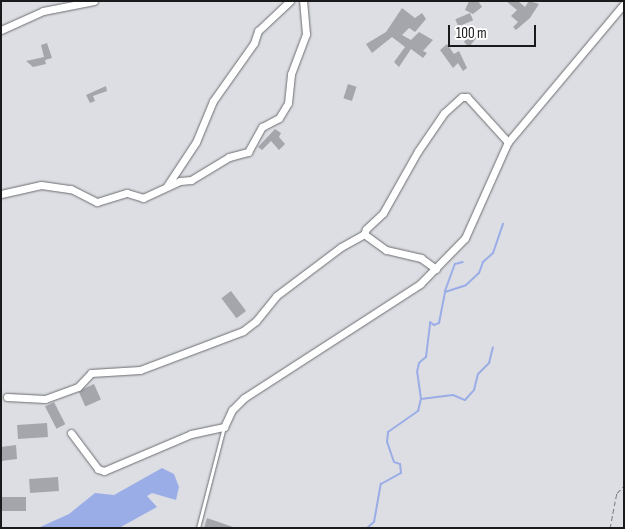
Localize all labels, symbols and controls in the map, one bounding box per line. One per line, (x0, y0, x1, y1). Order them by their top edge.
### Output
scale bar (450, 15, 538, 47)
text: 100 m (456, 24, 487, 43)

